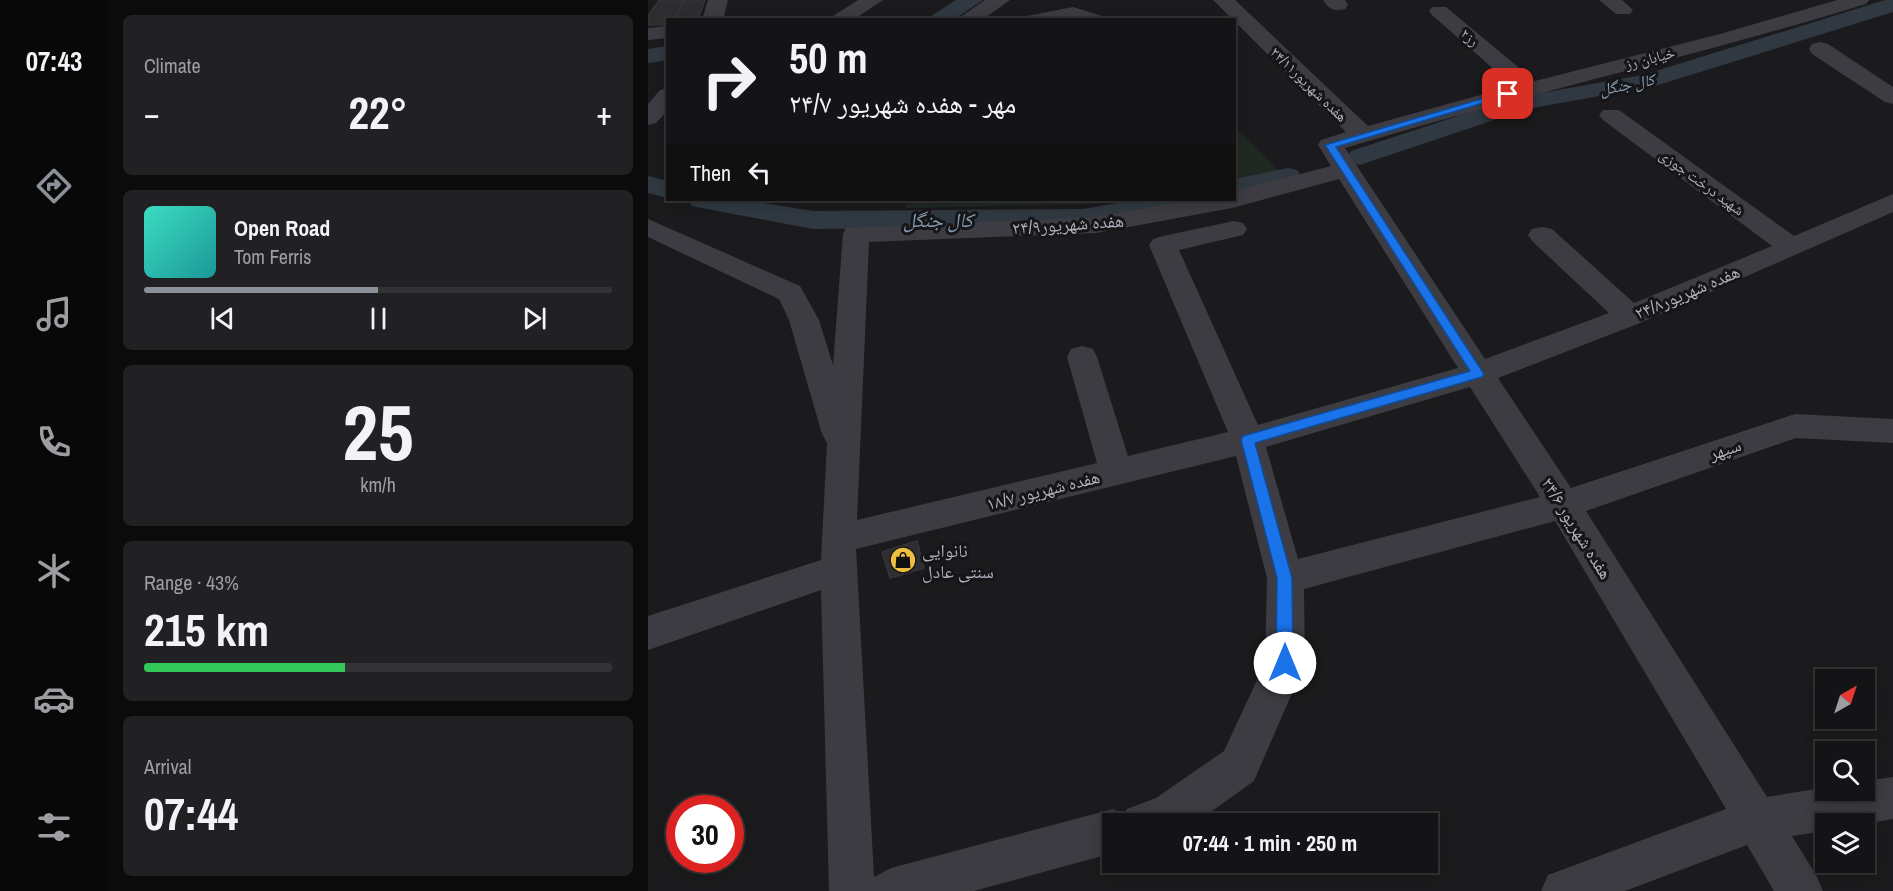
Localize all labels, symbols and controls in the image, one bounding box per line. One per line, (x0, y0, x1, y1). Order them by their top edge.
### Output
street label: رز۲ (1456, 23, 1484, 51)
text: 50 m (789, 30, 868, 86)
icon: right (690, 42, 768, 120)
street label: هفده شهریور۲۴/۱۱ (1266, 42, 1352, 126)
street label: خیابان رز (1622, 42, 1677, 75)
text: 07:43 (26, 43, 82, 79)
text: Climate (144, 52, 201, 79)
water label: کال جنگل (1598, 67, 1659, 100)
pin (1482, 68, 1533, 119)
icon: arrive (1491, 77, 1524, 110)
text: 22° (348, 82, 408, 143)
text: مهر - هفده شهریور ۲۴/۷ (789, 85, 1016, 121)
text: − (144, 91, 160, 135)
text: + (596, 91, 612, 135)
street label: شهید درخت جوزی (1655, 144, 1749, 220)
icon: left (743, 156, 776, 189)
text: Then (690, 158, 731, 188)
icon: directions (33, 165, 75, 207)
water label: کال جنگل (903, 206, 976, 233)
street label: هفده شهریور۲۴/۹ (1011, 208, 1125, 240)
text: Open Road (234, 213, 330, 243)
text: Tom Ferris (234, 243, 312, 270)
street label: هفده شهریور۲۴/۸ (1631, 259, 1743, 325)
icon: music (33, 293, 75, 335)
icon: previous (206, 302, 239, 335)
icon: pause (362, 302, 395, 335)
icon: next (518, 302, 551, 335)
text: 25 (342, 379, 414, 484)
icon: phone (33, 421, 75, 463)
street label: سپهر (1705, 432, 1744, 466)
street label: هفده شهریور ۱۸/۷ (984, 464, 1102, 516)
text: km/h (360, 471, 396, 498)
street label: هفده شهریور ۲۴/۶ (1536, 472, 1618, 584)
place label: نانوایی سنتی عادل (922, 538, 994, 584)
shop icon: نانوایی سنتی عادل (888, 545, 918, 575)
icon: climate (33, 550, 75, 592)
text: Range · 43% (144, 569, 239, 596)
text: 215 km (144, 599, 269, 660)
position arrow (1253, 631, 1317, 695)
north arrow (1815, 669, 1875, 729)
map controls (1815, 669, 1875, 873)
icon: car (33, 678, 75, 720)
button: search (1815, 741, 1875, 801)
text: Arrival (144, 753, 191, 780)
text: 07:44 (144, 783, 238, 844)
speed limit sign: 30 (666, 795, 744, 873)
icon: filters (33, 806, 75, 848)
button: layers (1815, 813, 1875, 873)
text: 07:44 · 1 min · 250 m (1183, 828, 1357, 858)

